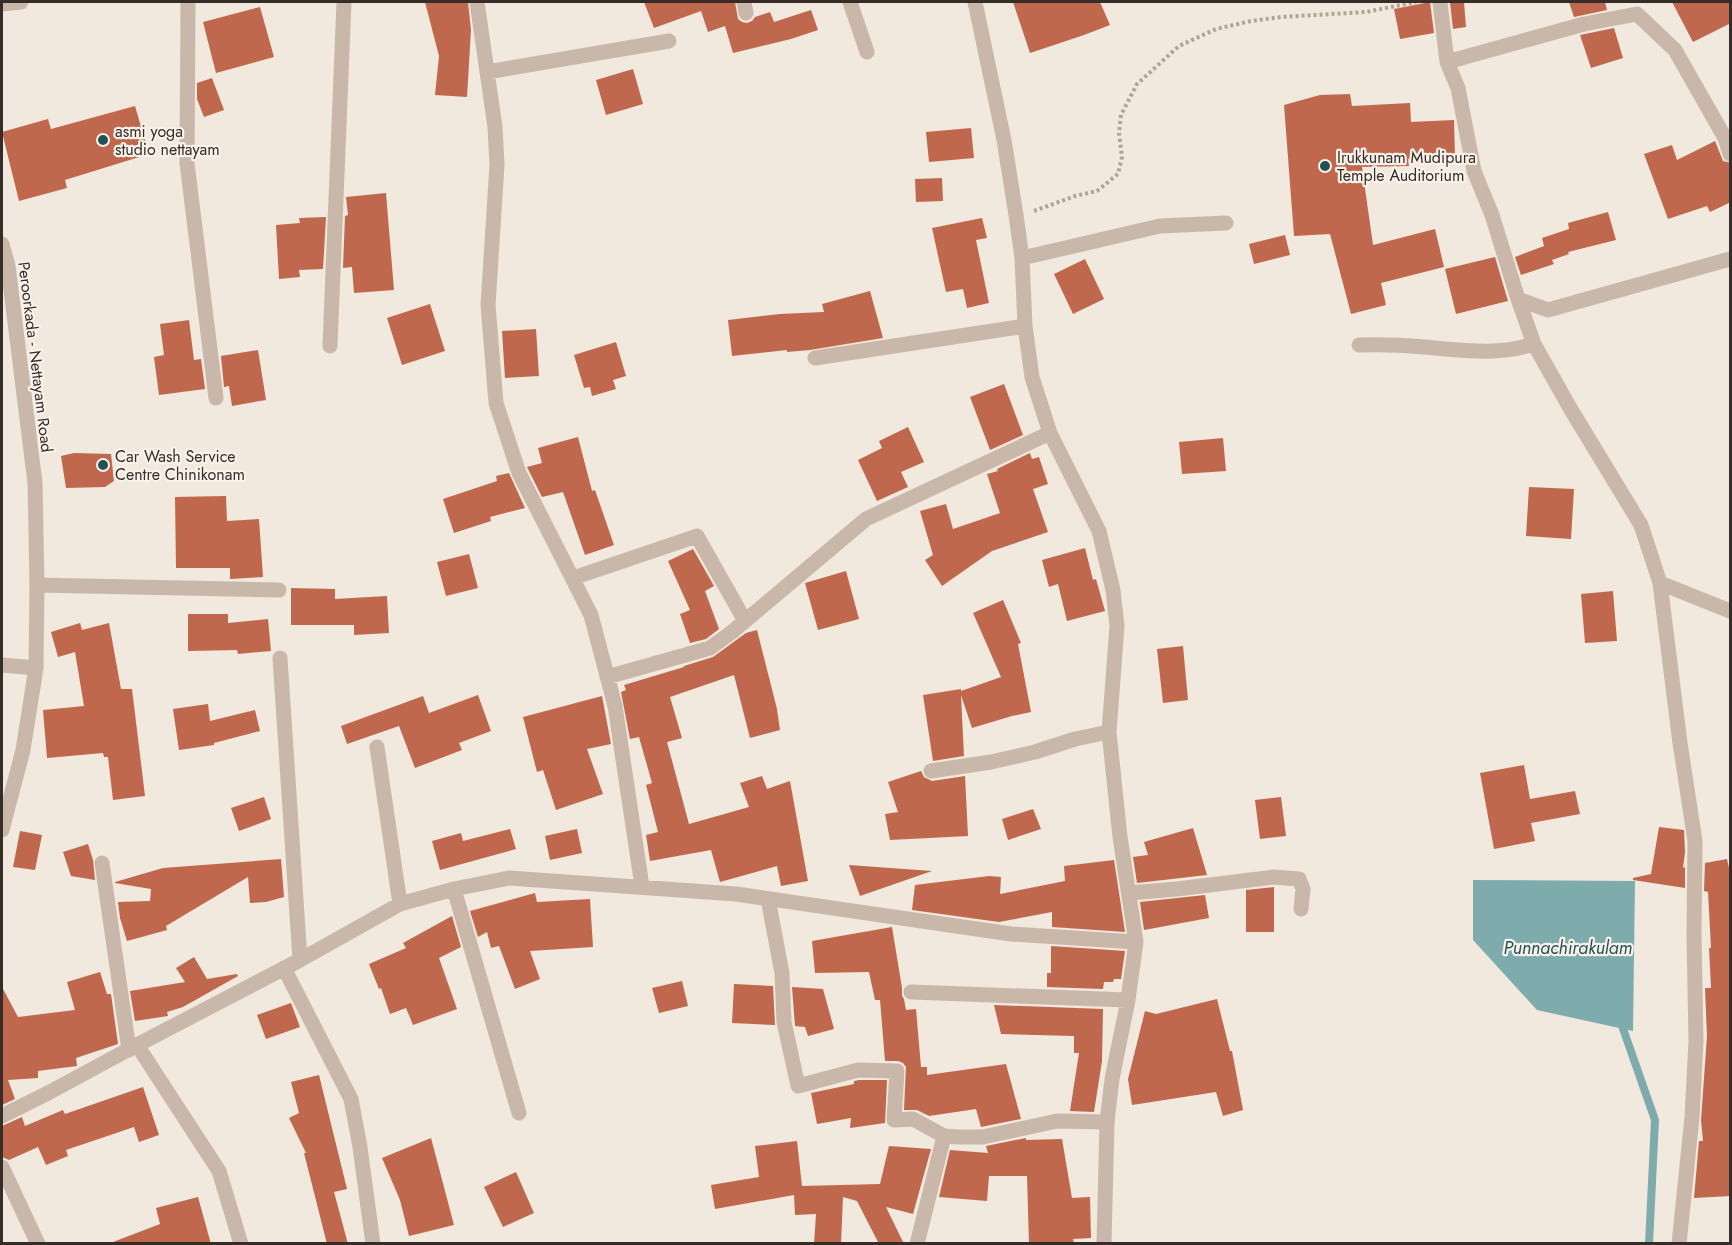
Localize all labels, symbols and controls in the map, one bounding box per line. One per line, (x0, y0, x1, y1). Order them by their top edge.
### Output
place label: asmi yoga studio nettayam (115, 120, 220, 161)
marker: asmi yoga studio nettayam (96, 133, 110, 147)
place label: Irukkunam Mudipura Temple Auditorium (1337, 146, 1476, 187)
marker: Irukkunam Mudipura Temple Auditorium (1318, 159, 1332, 173)
street label: Peroorkada - Nettayam Road (12, 261, 59, 454)
place label: Car Wash Service Centre Chinikonam (115, 445, 245, 486)
marker: Car Wash Service Centre Chinikonam (96, 458, 110, 472)
water label: Punnachirakulam (1504, 935, 1632, 961)

